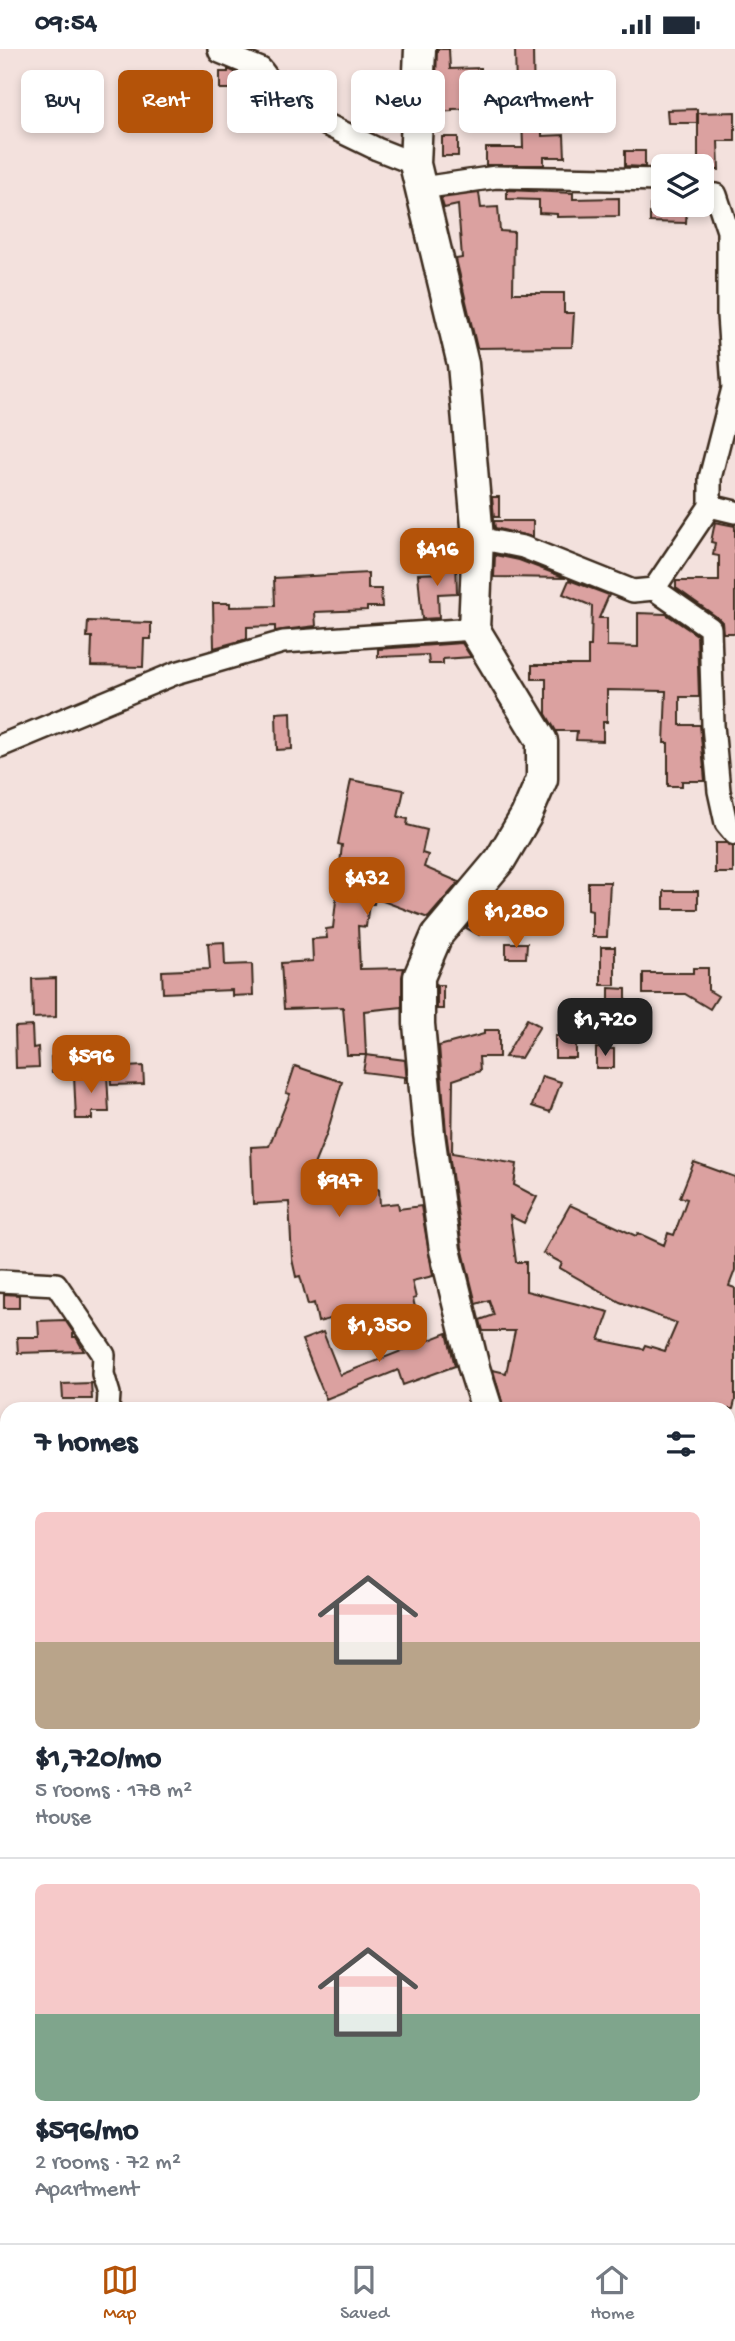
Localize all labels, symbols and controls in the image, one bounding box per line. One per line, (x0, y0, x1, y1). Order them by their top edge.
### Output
text: 09:54 (35, 9, 97, 40)
chip: Buy (21, 70, 104, 133)
chip: Rent (118, 70, 213, 133)
chip: Filters (227, 70, 337, 133)
chip: New (351, 70, 445, 133)
chip: Apartment (459, 70, 616, 133)
map controls (651, 154, 714, 217)
button: layers (651, 154, 714, 217)
pin: $416 (396, 529, 478, 588)
text: $416 (416, 537, 458, 564)
pin: $432 (326, 857, 408, 917)
text: $432 (345, 866, 389, 893)
pin: $1,280 (459, 891, 573, 950)
text: $1,280 (484, 899, 548, 926)
pin: $1,720 (548, 999, 662, 1058)
text: $1,720 (573, 1007, 637, 1034)
pin: $596 (50, 1035, 132, 1095)
text: $596 (68, 1044, 114, 1071)
pin: $947 (298, 1159, 380, 1219)
text: $947 (317, 1168, 361, 1195)
pin: $1,350 (322, 1305, 436, 1364)
text: $1,350 (347, 1313, 411, 1340)
icon: filters (662, 1425, 700, 1463)
text: 7 homes (35, 1427, 137, 1462)
icon: home (305, 1557, 431, 1683)
text: $1,720/mo (35, 1743, 161, 1778)
text: 5 rooms · 178 m² (35, 1778, 192, 1805)
text: House (35, 1805, 91, 1832)
icon: home (305, 1929, 431, 2055)
text: $596/mo (35, 2115, 139, 2150)
text: 2 rooms · 72 m² (35, 2150, 181, 2177)
text: Apartment (35, 2177, 139, 2204)
tab: Map (101, 2261, 139, 2326)
tab: Saved (340, 2261, 389, 2326)
tab: Home (590, 2261, 634, 2326)

